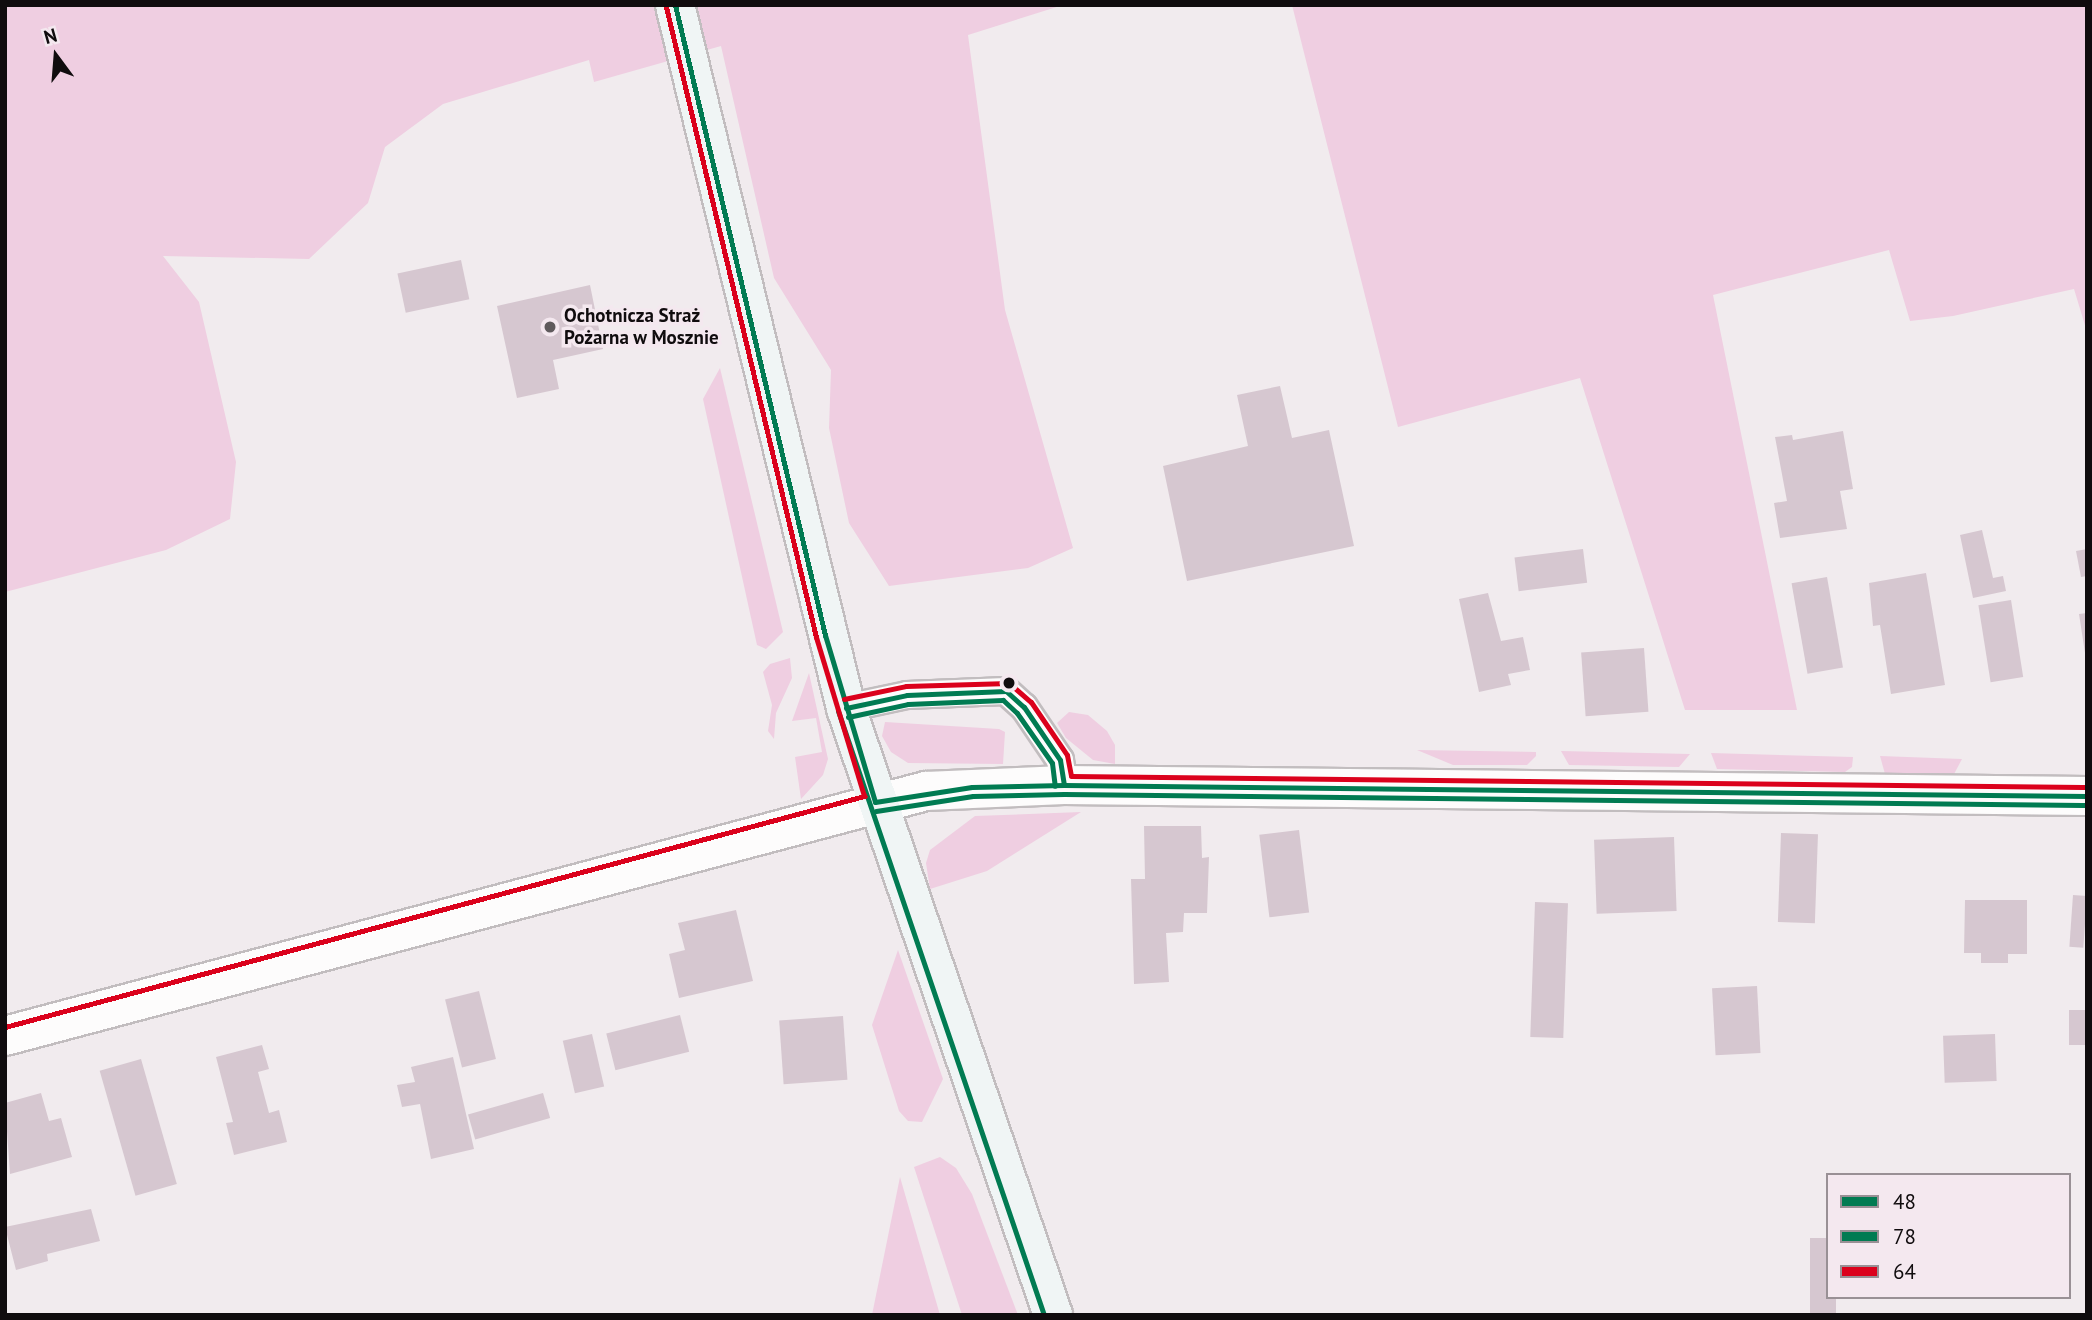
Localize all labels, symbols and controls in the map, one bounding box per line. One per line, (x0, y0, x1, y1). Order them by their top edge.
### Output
north arrow (21, 21, 91, 91)
text: N (41, 23, 60, 49)
place label: Ochotnicza Straż Pożarna w Mosznie (564, 305, 719, 349)
marker: Ochotnicza Straż Pożarna w Mosznie (542, 319, 558, 335)
unlabelled marker (1002, 676, 1016, 690)
legend (1826, 1173, 2071, 1299)
text: 48 (1893, 1188, 1916, 1215)
text: 78 (1893, 1223, 1916, 1250)
text: 64 (1893, 1258, 1916, 1285)

